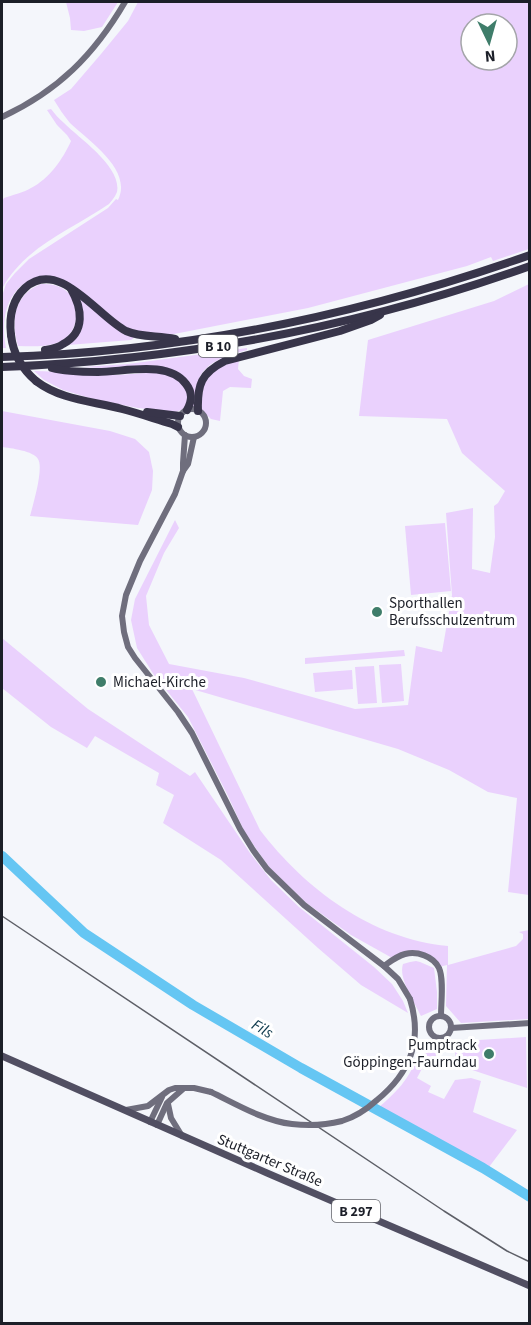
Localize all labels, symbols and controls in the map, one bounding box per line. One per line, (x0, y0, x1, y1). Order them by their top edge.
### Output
north arrow (459, 12, 519, 72)
text: N (484, 45, 496, 67)
road number: B 10 (198, 335, 238, 357)
place label: Sporthallen Berufsschulzentrum (389, 593, 515, 631)
marker: Sporthallen Berufsschulzentrum (370, 605, 384, 619)
place label: Michael-Kirche (113, 672, 206, 693)
marker: Michael-Kirche (94, 675, 108, 689)
water label: Fils (248, 1014, 278, 1044)
place label: Pumptrack Göppingen-Faurndau (343, 1035, 478, 1073)
marker: Pumptrack Göppingen-Faurndau (482, 1047, 496, 1061)
street label: Stuttgarter Straße (214, 1129, 326, 1192)
road number: B 297 (332, 1200, 380, 1222)

